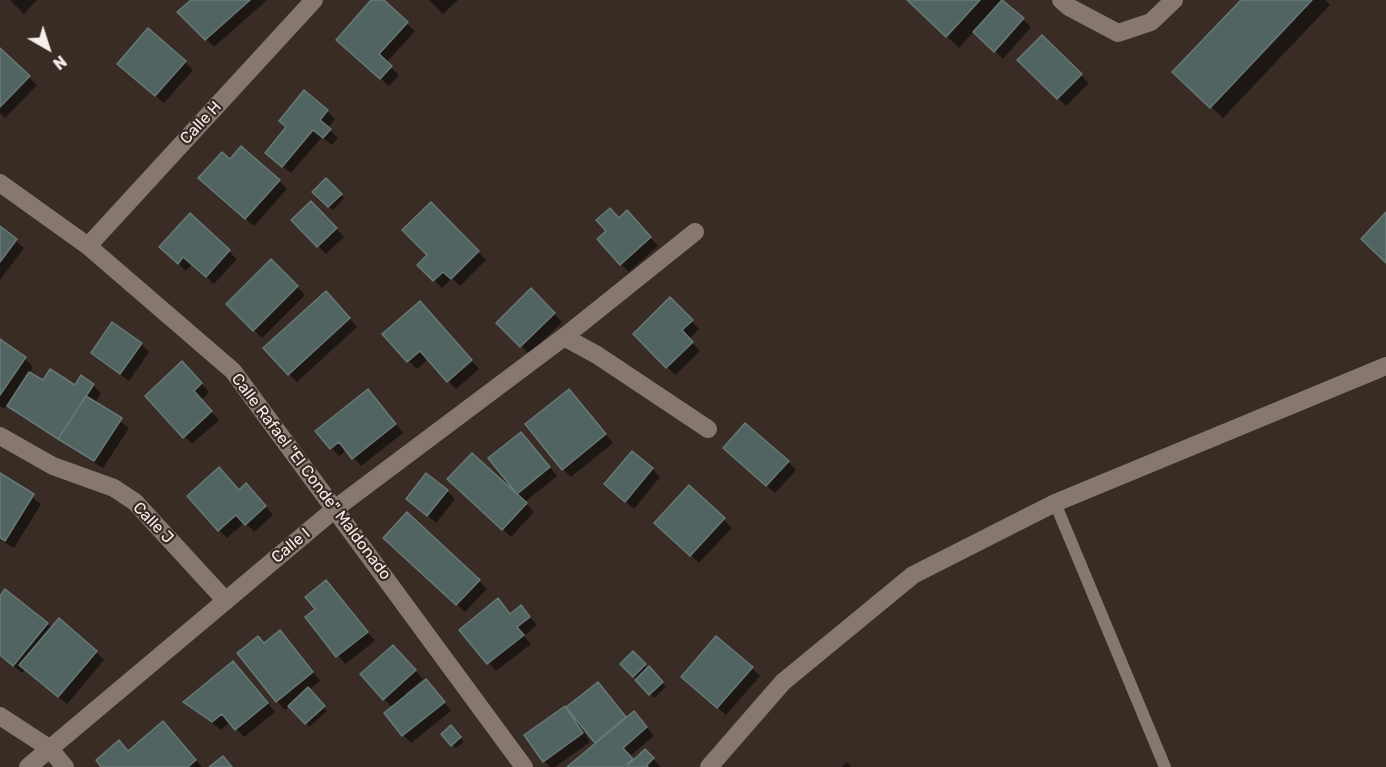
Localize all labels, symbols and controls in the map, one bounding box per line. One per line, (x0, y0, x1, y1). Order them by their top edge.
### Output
north arrow (18, 18, 78, 78)
text: N (49, 51, 70, 73)
street label: Calle H (176, 98, 226, 148)
street label: Calle Rafael "El Conde" Maldonado (227, 370, 395, 584)
street label: Calle J (129, 498, 177, 548)
street label: Calle I (268, 524, 314, 568)

